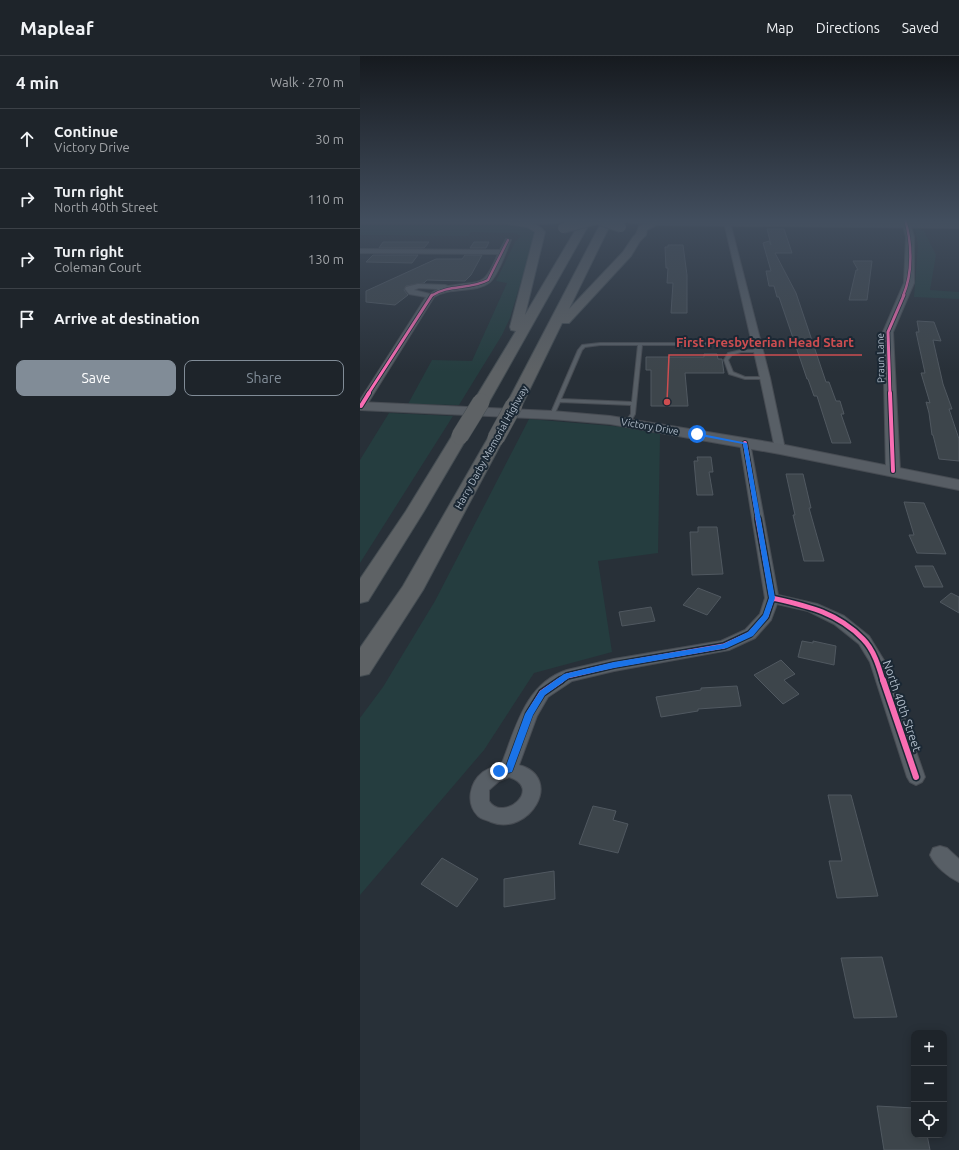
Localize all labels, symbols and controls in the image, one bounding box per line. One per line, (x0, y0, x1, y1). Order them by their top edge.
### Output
text: Mapleaf (20, 17, 93, 39)
text: Map (766, 20, 794, 36)
text: Directions (816, 20, 880, 36)
text: Saved (902, 20, 939, 36)
text: 4 min (16, 73, 59, 92)
text: Walk · 270 m (270, 75, 344, 89)
text: Continue (54, 123, 118, 140)
icon: ahead (16, 128, 38, 150)
text: 30 m (315, 132, 344, 146)
text: Victory Drive (54, 140, 130, 154)
text: Turn right (54, 183, 124, 200)
icon: right (16, 188, 38, 210)
text: 110 m (308, 192, 344, 206)
text: North 40th Street (54, 200, 158, 214)
text: Turn right (54, 243, 124, 260)
icon: right (16, 248, 38, 270)
text: 130 m (308, 252, 344, 266)
text: Coleman Court (54, 260, 141, 274)
icon: arrive (16, 308, 38, 330)
text: Arrive at destination (54, 310, 200, 327)
callout: First Presbyterian Head Start (669, 330, 862, 355)
street label: Praun Lane (875, 333, 886, 383)
text: First Presbyterian Head Start (676, 335, 854, 349)
button: Save (16, 360, 176, 396)
button: Share (184, 360, 344, 396)
street label: Harry Darby Memorial Highway (453, 383, 530, 511)
street label: Victory Drive (620, 416, 680, 437)
route start (688, 425, 706, 443)
street label: North 40th Street (881, 658, 924, 754)
route end (490, 762, 508, 780)
map controls (911, 1030, 947, 1138)
button: + (911, 1030, 947, 1066)
button: − (911, 1066, 947, 1102)
button: locate (911, 1102, 947, 1138)

